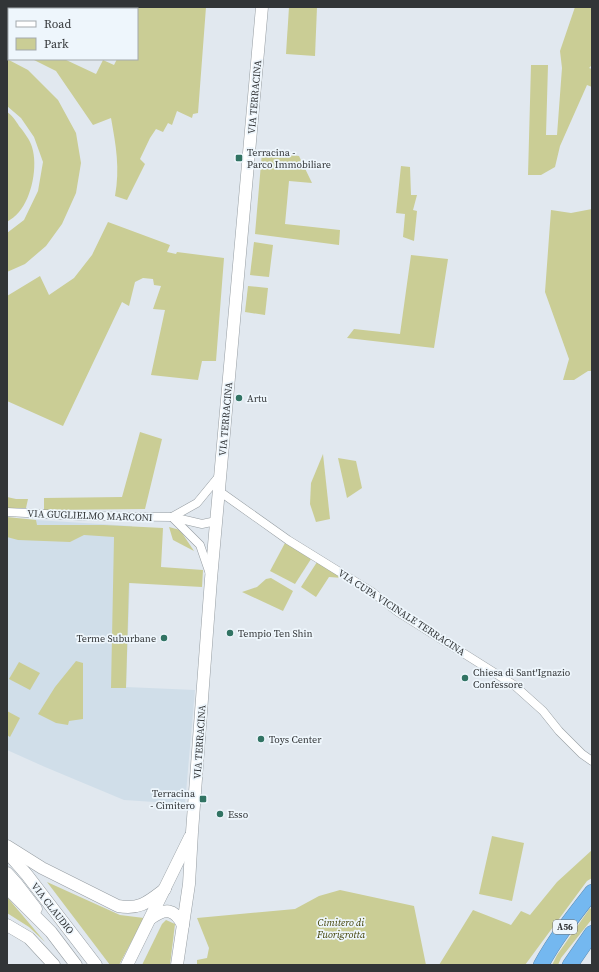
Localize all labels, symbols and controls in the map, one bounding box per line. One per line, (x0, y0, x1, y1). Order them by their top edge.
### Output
legend (8, 8, 138, 60)
text: Road (44, 16, 71, 32)
text: Park (44, 36, 69, 52)
street label: VIA TERRACINA (245, 59, 264, 135)
place label: Terracina - Parco Immobiliare (247, 146, 331, 171)
marker: Terracina - Parco Immobiliare (234, 153, 244, 163)
street label: VIA TERRACINA (216, 381, 235, 457)
place label: Artu (247, 392, 267, 405)
marker: Artu (234, 393, 244, 403)
street label: VIA GUGLIELMO MARCONI (27, 507, 153, 524)
street label: VIA CUPA VICINALE TERRACINA (336, 566, 468, 659)
place label: Tempio Ten Shin (238, 627, 313, 640)
marker: Tempio Ten Shin (225, 628, 235, 638)
place label: Terme Suburbane (76, 632, 156, 645)
marker: Terme Suburbane (159, 633, 169, 643)
place label: Chiesa di Sant'Ignazio Confessore (473, 666, 571, 691)
marker: Chiesa di Sant'Ignazio Confessore (460, 673, 470, 683)
street label: VIA TERRACINA (190, 704, 209, 780)
place label: Toys Center (269, 733, 322, 746)
marker: Toys Center (256, 734, 266, 744)
place label: Terracina - Cimitero (150, 787, 196, 812)
marker: Terracina - Cimitero (198, 794, 208, 804)
place label: Esso (228, 808, 249, 821)
marker: Esso (215, 809, 225, 819)
street label: VIA CLAUDIO (28, 880, 77, 937)
park label: Cimitero di Fuorigrotta (316, 916, 366, 941)
road number: A56 (553, 920, 577, 934)

